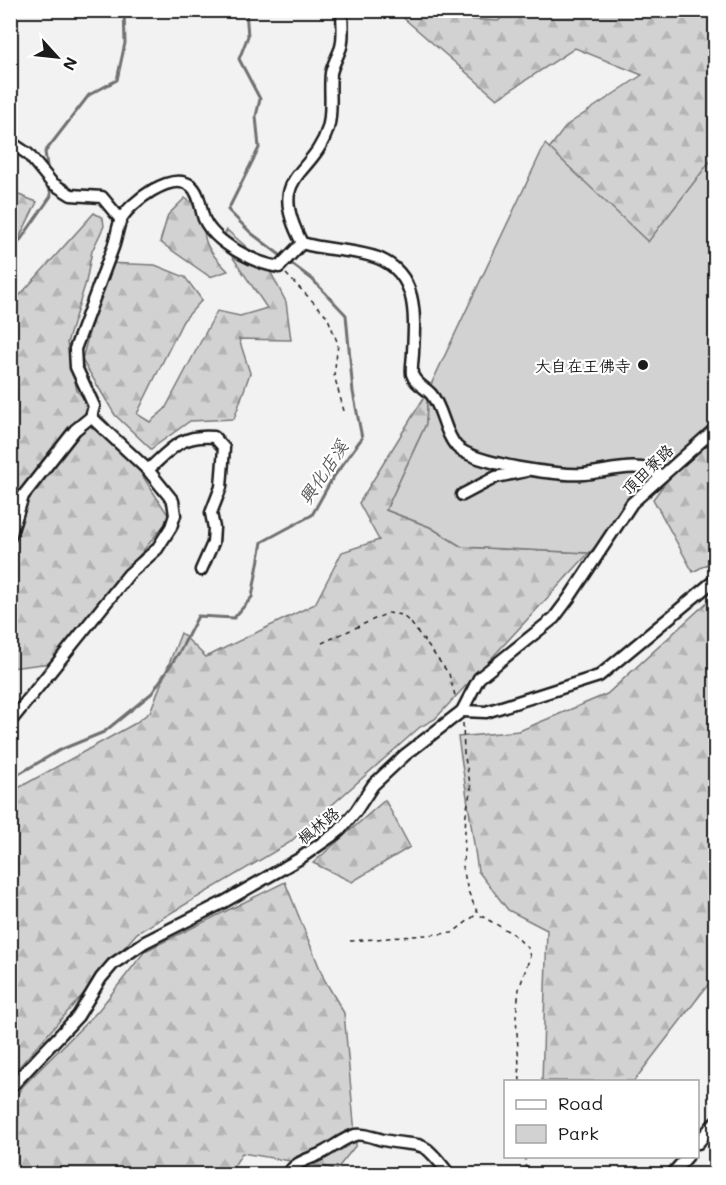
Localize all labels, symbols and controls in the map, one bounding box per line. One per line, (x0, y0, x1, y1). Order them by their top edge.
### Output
north arrow (27, 27, 87, 87)
text: N (59, 54, 83, 74)
place label: 大自在王佛寺 (535, 355, 631, 376)
marker: 大自在王佛寺 (636, 358, 650, 372)
water label: 興化店溪 (293, 435, 354, 509)
street label: 頂田寮路 (617, 439, 677, 499)
street label: 楓林路 (293, 802, 343, 848)
legend (504, 1080, 699, 1158)
text: Road (558, 1091, 603, 1115)
text: Park (558, 1121, 599, 1145)

